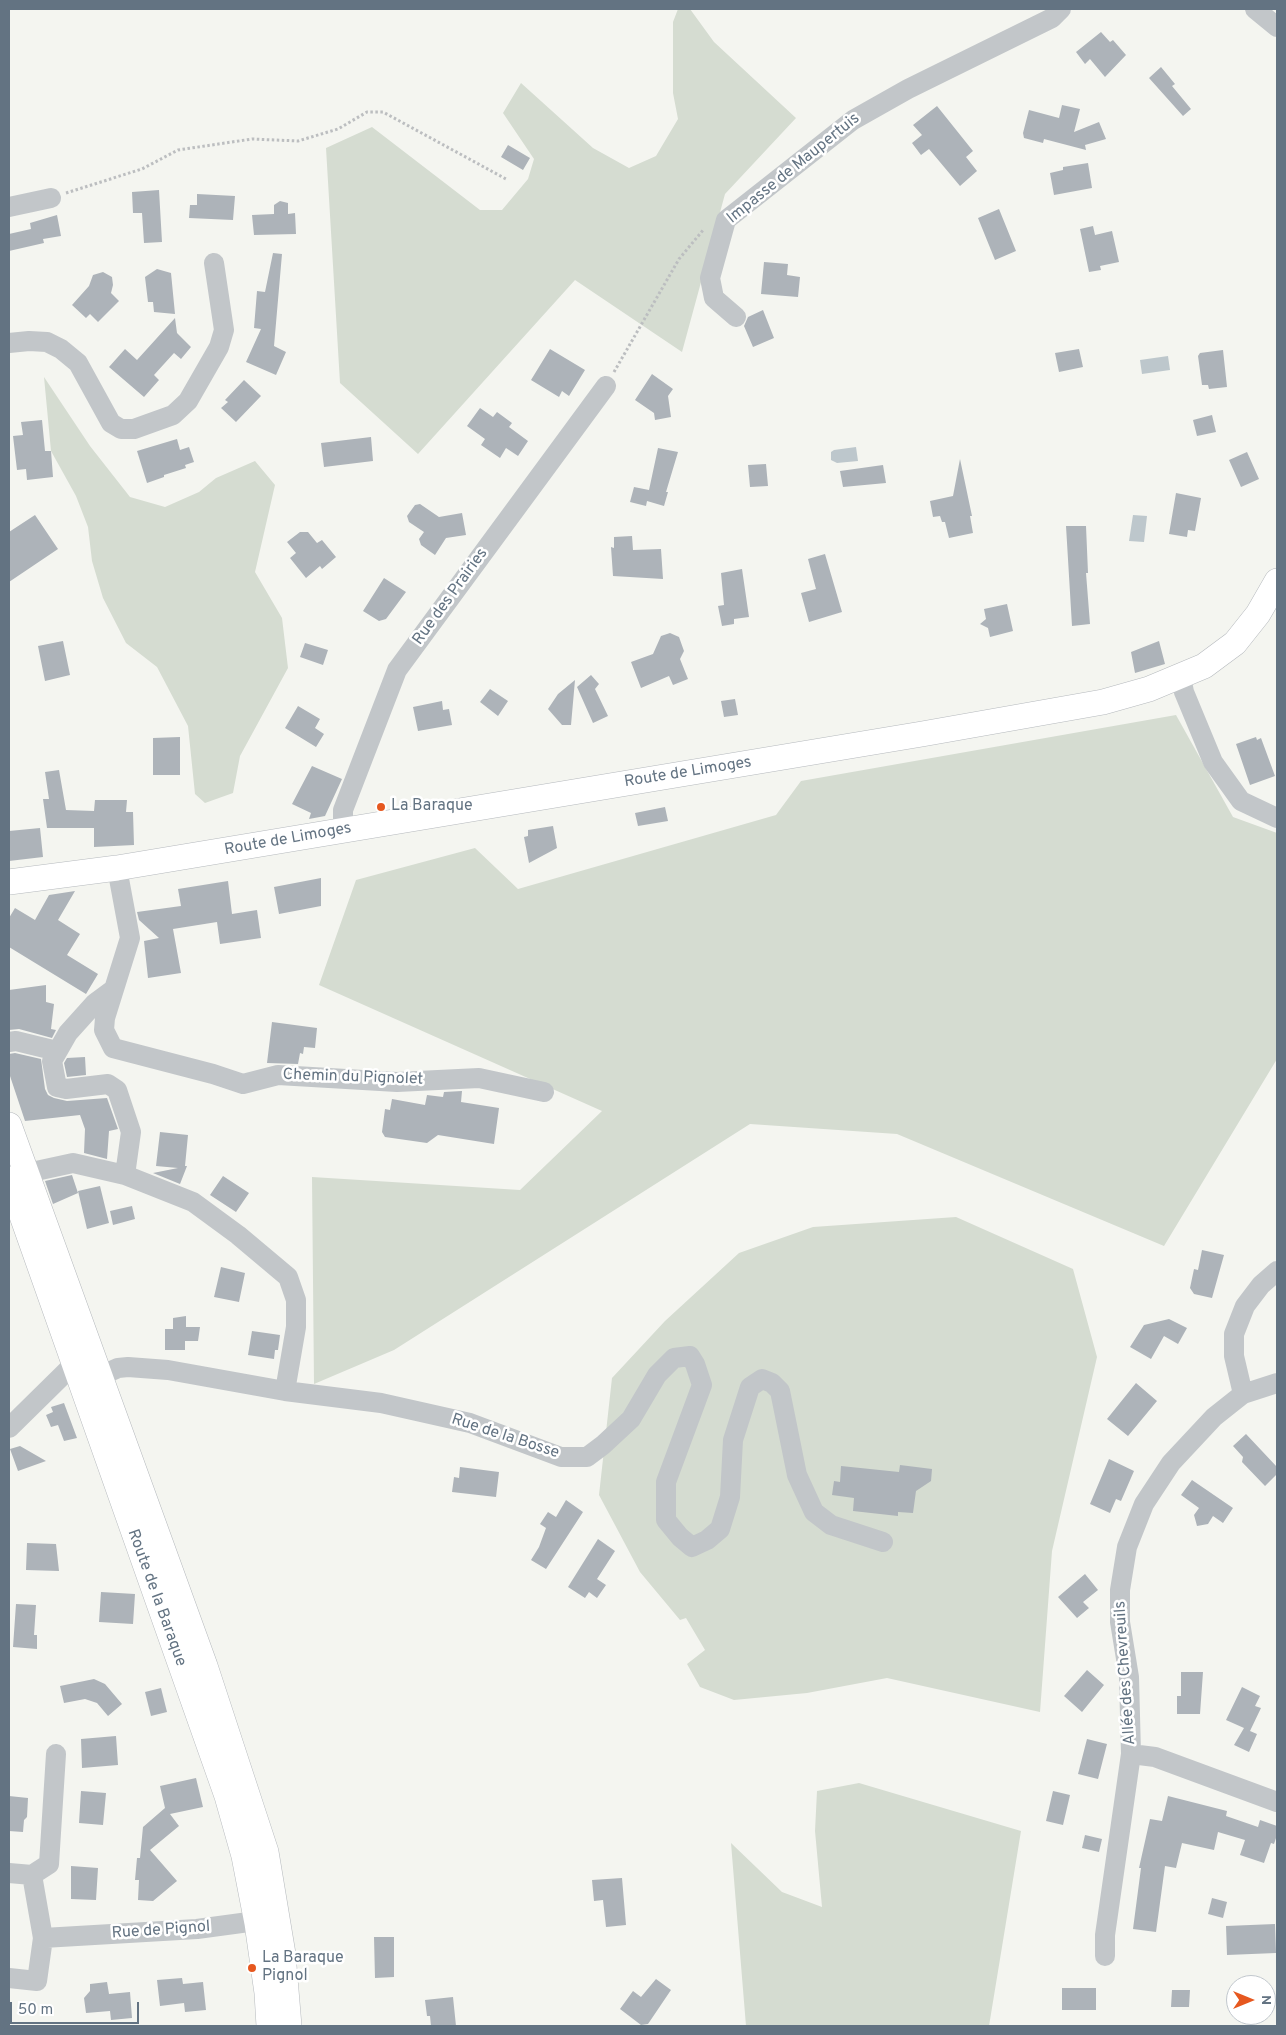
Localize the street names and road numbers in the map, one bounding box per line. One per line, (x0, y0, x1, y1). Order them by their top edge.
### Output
street label: Impasse de Maupertuis (724, 110, 864, 228)
street label: Rue des Prairies (409, 545, 493, 649)
street label: Route de Limoges (623, 753, 753, 793)
street label: Route de Limoges (223, 819, 353, 861)
street label: Chemin du Pignolet (282, 1066, 424, 1090)
street label: Rue de la Bosse (449, 1411, 561, 1463)
street label: Route de la Baraque (122, 1527, 190, 1669)
street label: Allée des Chevreuils (1111, 1600, 1141, 1746)
street label: Rue de Pignol (111, 1918, 211, 1944)

